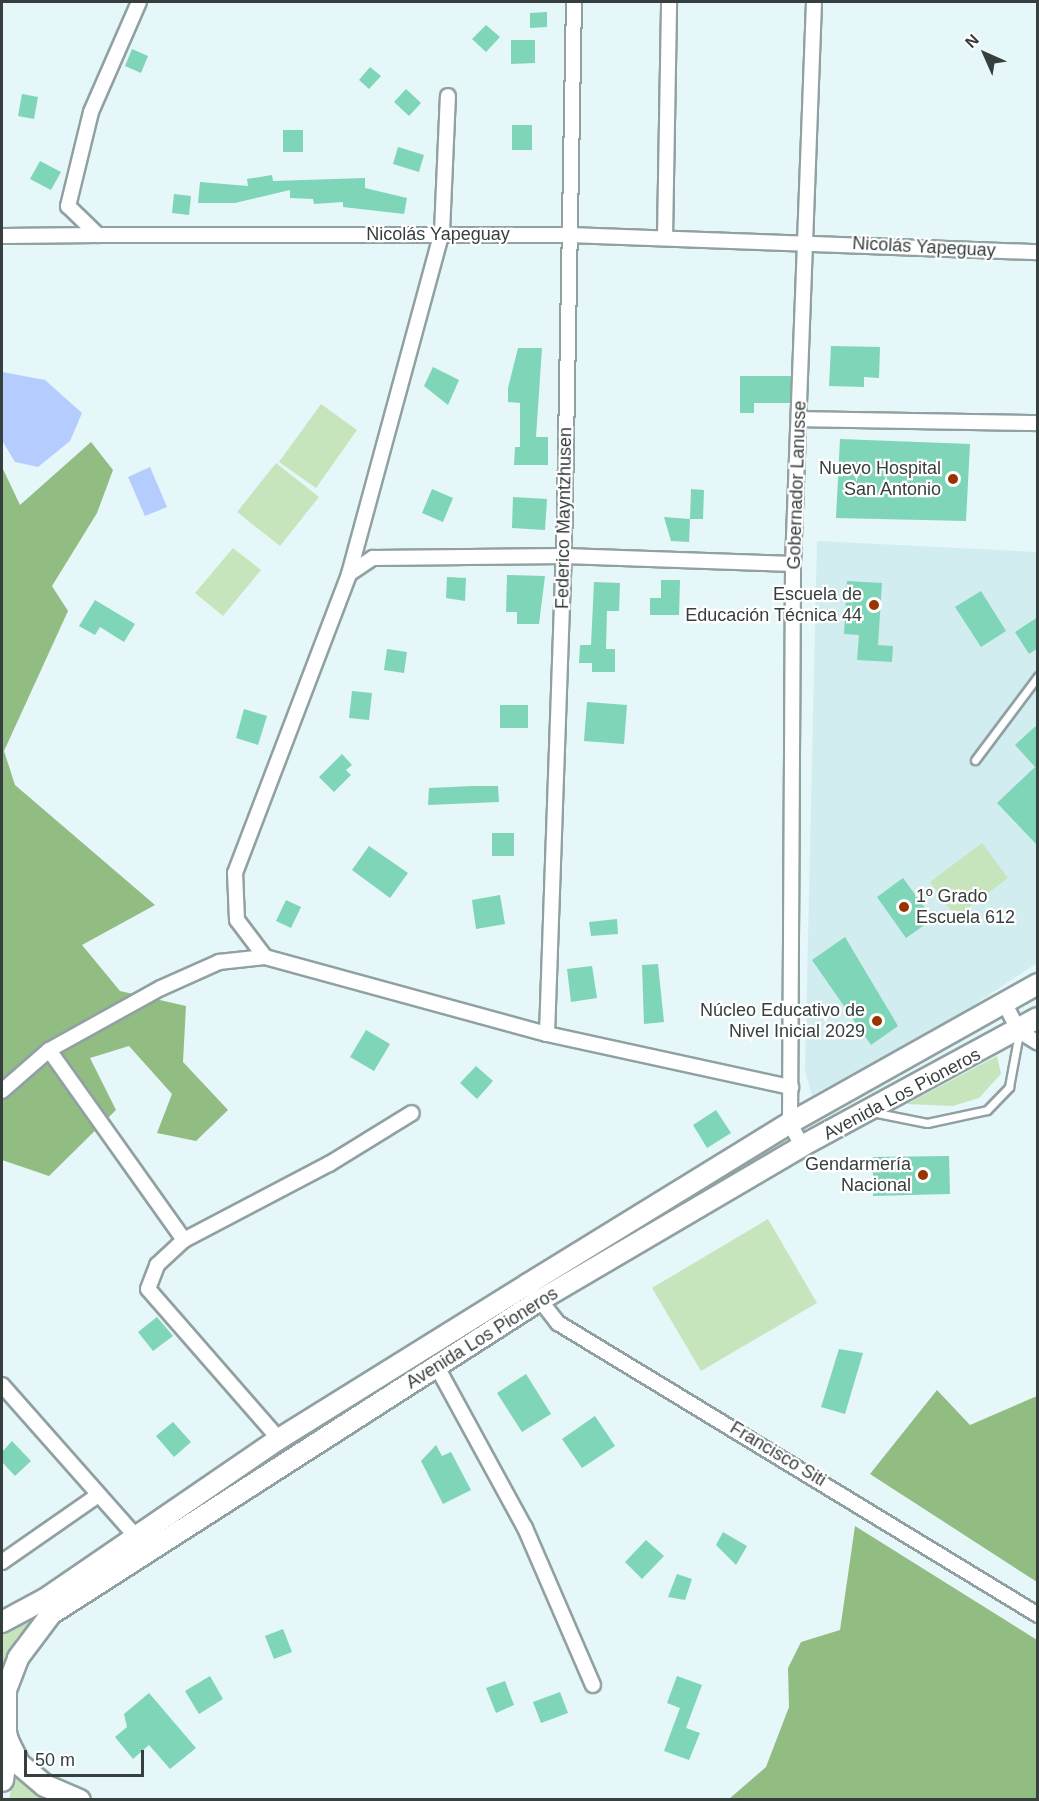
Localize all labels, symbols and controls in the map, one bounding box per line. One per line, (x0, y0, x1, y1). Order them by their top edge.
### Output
north arrow (955, 24, 1015, 84)
text: N (962, 31, 982, 51)
street label: Nicolás Yapeguay (366, 223, 510, 245)
street label: Nicolás Yapeguay (852, 232, 996, 262)
street label: Gobernador Lanusse (783, 400, 811, 570)
street label: Federico Mayntzhusen (552, 427, 576, 609)
place label: Nuevo Hospital San Antonio (819, 458, 941, 500)
marker: Nuevo Hospital San Antonio (946, 472, 960, 486)
place label: Escuela de Educación Técnica 44 (685, 584, 862, 626)
marker: Escuela de Educación Técnica 44 (867, 598, 881, 612)
place label: 1º Grado Escuela 612 (916, 886, 1015, 928)
marker: 1º Grado Escuela 612 (897, 900, 911, 914)
place label: Núcleo Educativo de Nivel Inicial 2029 (700, 1000, 865, 1042)
marker: Núcleo Educativo de Nivel Inicial 2029 (870, 1014, 884, 1028)
street label: Avenida Los Pioneros (820, 1043, 984, 1145)
place label: Gendarmería Nacional (805, 1154, 911, 1196)
marker: Gendarmería Nacional (916, 1168, 930, 1182)
street label: Avenida Los Pioneros (402, 1283, 562, 1393)
street label: Francisco Siti (726, 1417, 830, 1491)
scale bar (27, 1738, 147, 1776)
text: 50 m (35, 1750, 75, 1770)

